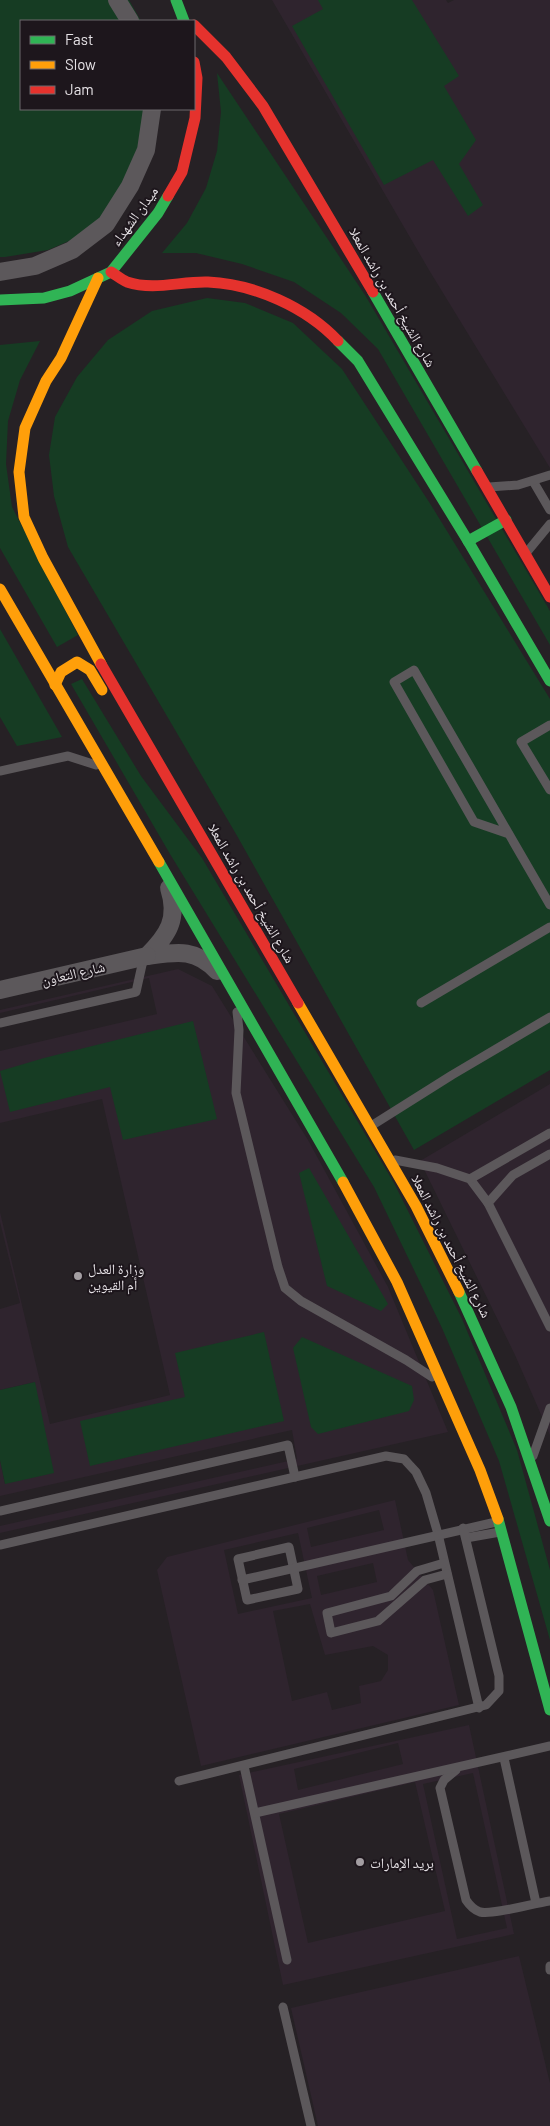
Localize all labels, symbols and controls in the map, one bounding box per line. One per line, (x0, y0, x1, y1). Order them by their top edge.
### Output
legend (20, 20, 195, 110)
text: Fast (65, 30, 93, 48)
text: Slow (65, 55, 96, 73)
text: Jam (65, 80, 94, 98)
street label: ميدان الشهداء (107, 183, 162, 250)
street label: شارع الشيخ أحمد بن راشد المعلا (344, 224, 440, 371)
street label: شارع الشيخ أحمد بن راشد المعلا (203, 820, 299, 967)
street label: شارع التعاون (39, 957, 107, 991)
street label: شارع الشيخ أحمد بن راشد المعلا (407, 1172, 495, 1321)
place label: وزارة العدل أم القيوين (88, 1260, 144, 1295)
marker: وزارة العدل أم القيوين (72, 1270, 84, 1282)
place label: بريد الإمارات (370, 1854, 434, 1872)
marker: بريد الإمارات (354, 1856, 366, 1868)

